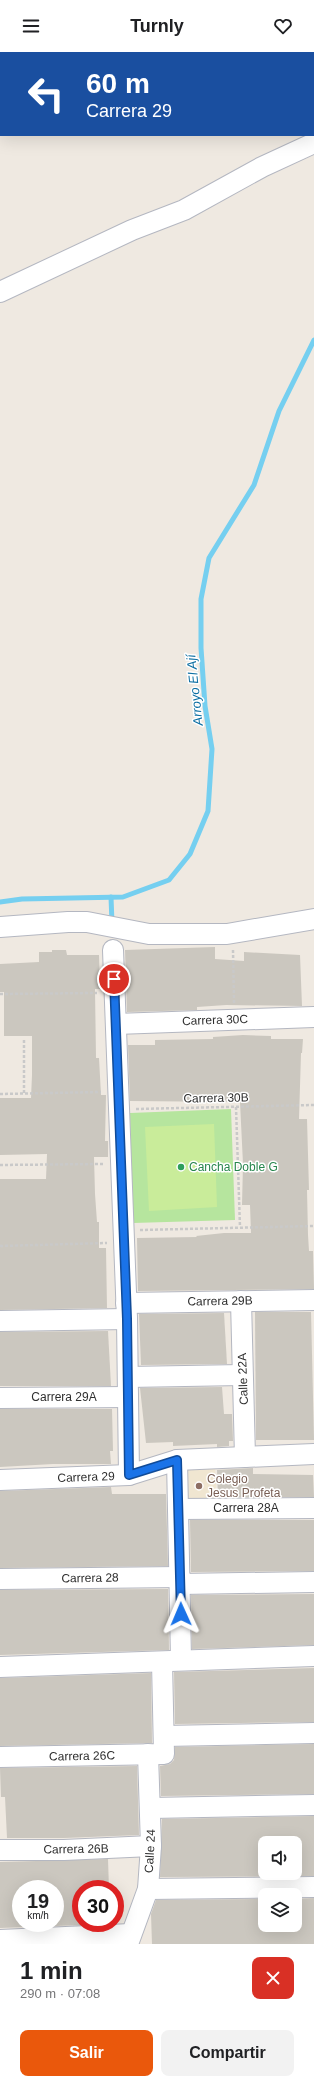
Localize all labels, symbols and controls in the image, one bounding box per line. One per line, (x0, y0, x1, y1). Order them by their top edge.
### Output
icon: menu (20, 15, 42, 37)
icon: heart (272, 15, 294, 37)
text: Turnly (130, 16, 184, 36)
icon: left (20, 68, 72, 120)
text: 60 m (86, 68, 150, 99)
text: Carrera 29 (86, 101, 172, 121)
water label: Arroyo El Ají (183, 652, 206, 727)
pin (97, 962, 131, 996)
icon: arrive (103, 968, 125, 990)
street label: Carrera 30C (182, 1012, 249, 1028)
street label: Carrera 30B (183, 1090, 249, 1106)
place label: Cancha Doble G (189, 1160, 278, 1174)
marker: Cancha Doble G (176, 1162, 186, 1172)
street label: Carrera 29B (187, 1293, 253, 1309)
street label: Calle 22A (235, 1353, 251, 1405)
street label: Carrera 29A (31, 1390, 97, 1404)
street label: Carrera 29 (57, 1469, 115, 1485)
place label: Colegio Jesus Profeta (207, 1472, 281, 1500)
marker: Colegio Jesus Profeta (194, 1481, 204, 1491)
street label: Carrera 28A (213, 1501, 279, 1515)
street label: Carrera 28 (61, 1570, 119, 1585)
position arrow (160, 1593, 202, 1635)
street label: Carrera 26C (49, 1748, 115, 1764)
street label: Calle 24 (142, 1828, 158, 1873)
map controls (258, 1836, 302, 1932)
button: sound (258, 1836, 302, 1880)
street label: Carrera 26B (43, 1841, 109, 1857)
speed limit sign: 30 (72, 1880, 124, 1932)
button: layers (258, 1888, 302, 1932)
text: 19 (27, 1890, 49, 1912)
text: km/h (27, 1910, 49, 1921)
text: 1 min (20, 1957, 83, 1984)
button: close (252, 1957, 294, 1999)
text: 290 m · 07:08 (20, 1986, 100, 2001)
button: Salir (20, 2030, 153, 2076)
button: Compartir (161, 2030, 294, 2076)

